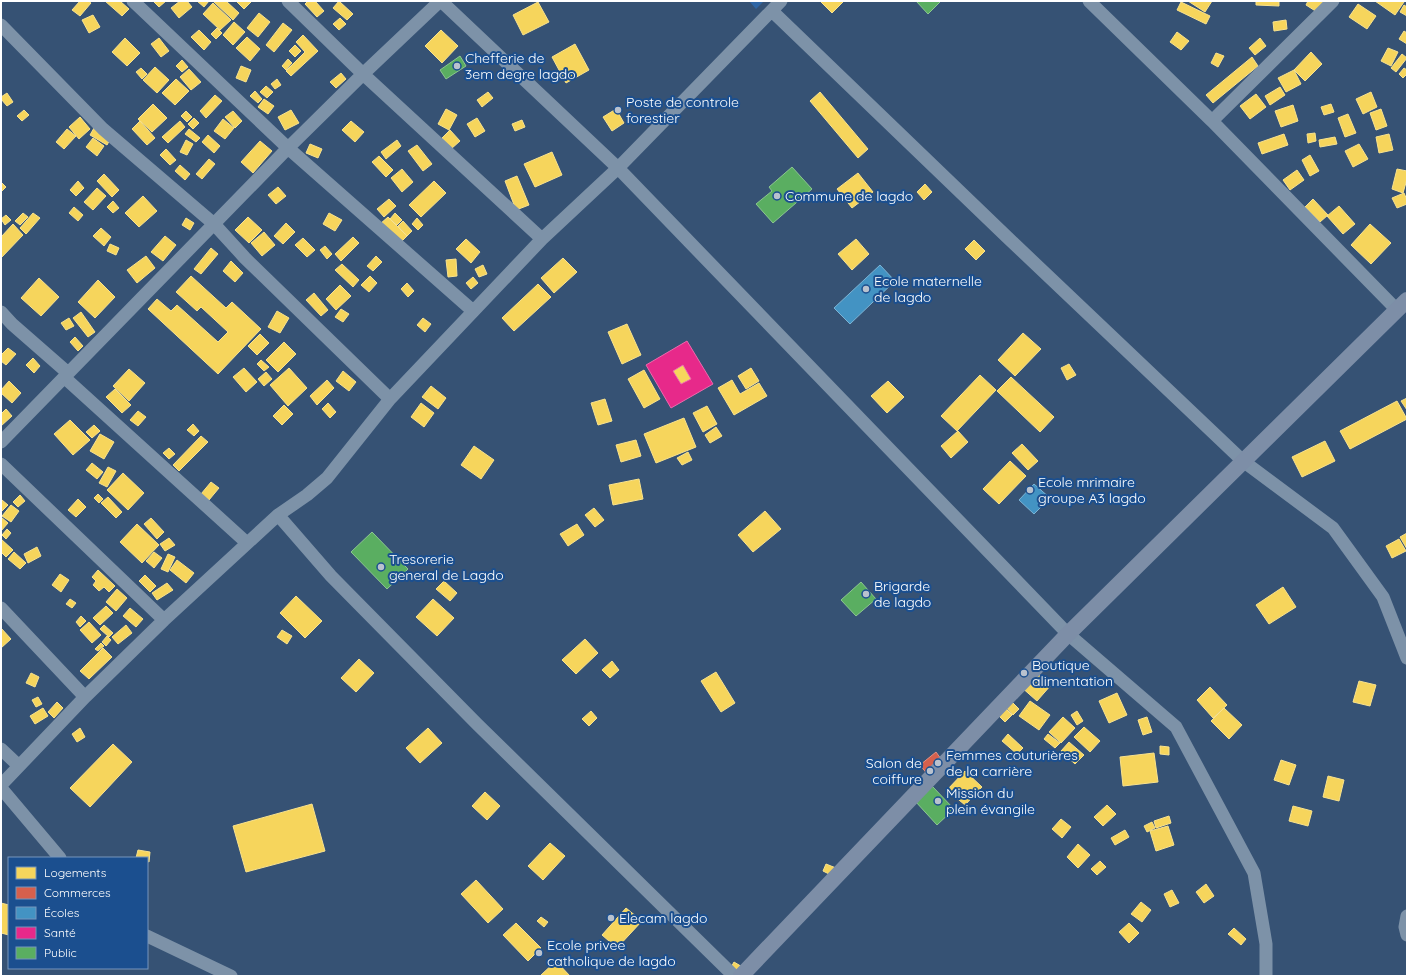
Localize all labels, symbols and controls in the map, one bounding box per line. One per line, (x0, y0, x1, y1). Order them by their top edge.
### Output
place label: Chefferie de 3em degre lagdo (465, 49, 576, 83)
marker: Chefferie de 3em degre lagdo (452, 61, 462, 71)
place label: Poste de controle forestier (626, 93, 739, 127)
marker: Poste de controle forestier (613, 105, 623, 115)
place label: Commune de lagdo (785, 187, 913, 205)
marker: Commune de lagdo (772, 191, 782, 201)
place label: Ecole maternelle de lagdo (874, 272, 982, 306)
marker: Ecole maternelle de lagdo (861, 284, 871, 294)
place label: Ecole mrimaire groupe A3 lagdo (1038, 473, 1146, 507)
marker: Ecole mrimaire groupe A3 lagdo (1025, 485, 1035, 495)
place label: Tresorerie general de Lagdo (389, 550, 504, 584)
marker: Tresorerie general de Lagdo (376, 562, 386, 572)
place label: Brigarde de lagdo (874, 577, 931, 611)
marker: Brigarde de lagdo (861, 589, 871, 599)
place label: Boutique alimentation (1032, 656, 1113, 690)
marker: Boutique alimentation (1019, 668, 1029, 678)
place label: Femmes couturières de la carrière (946, 746, 1078, 780)
place label: Salon de coiffure (866, 754, 922, 788)
marker: Femmes couturières de la carrière (933, 758, 943, 768)
marker: Salon de coiffure (925, 766, 935, 776)
place label: Mission du plein évangile (946, 784, 1035, 818)
marker: Mission du plein évangile (933, 796, 943, 806)
legend (8, 857, 148, 969)
text: Logements (44, 865, 107, 880)
text: Commerces (44, 885, 111, 900)
text: Écoles (44, 905, 80, 920)
place label: Elecam lagdo (619, 909, 707, 927)
marker: Elecam lagdo (606, 913, 616, 923)
text: Santé (44, 925, 76, 940)
place label: Ecole privee catholique de lagdo (547, 936, 676, 970)
text: Public (44, 945, 77, 960)
marker: Ecole privee catholique de lagdo (534, 948, 544, 958)

